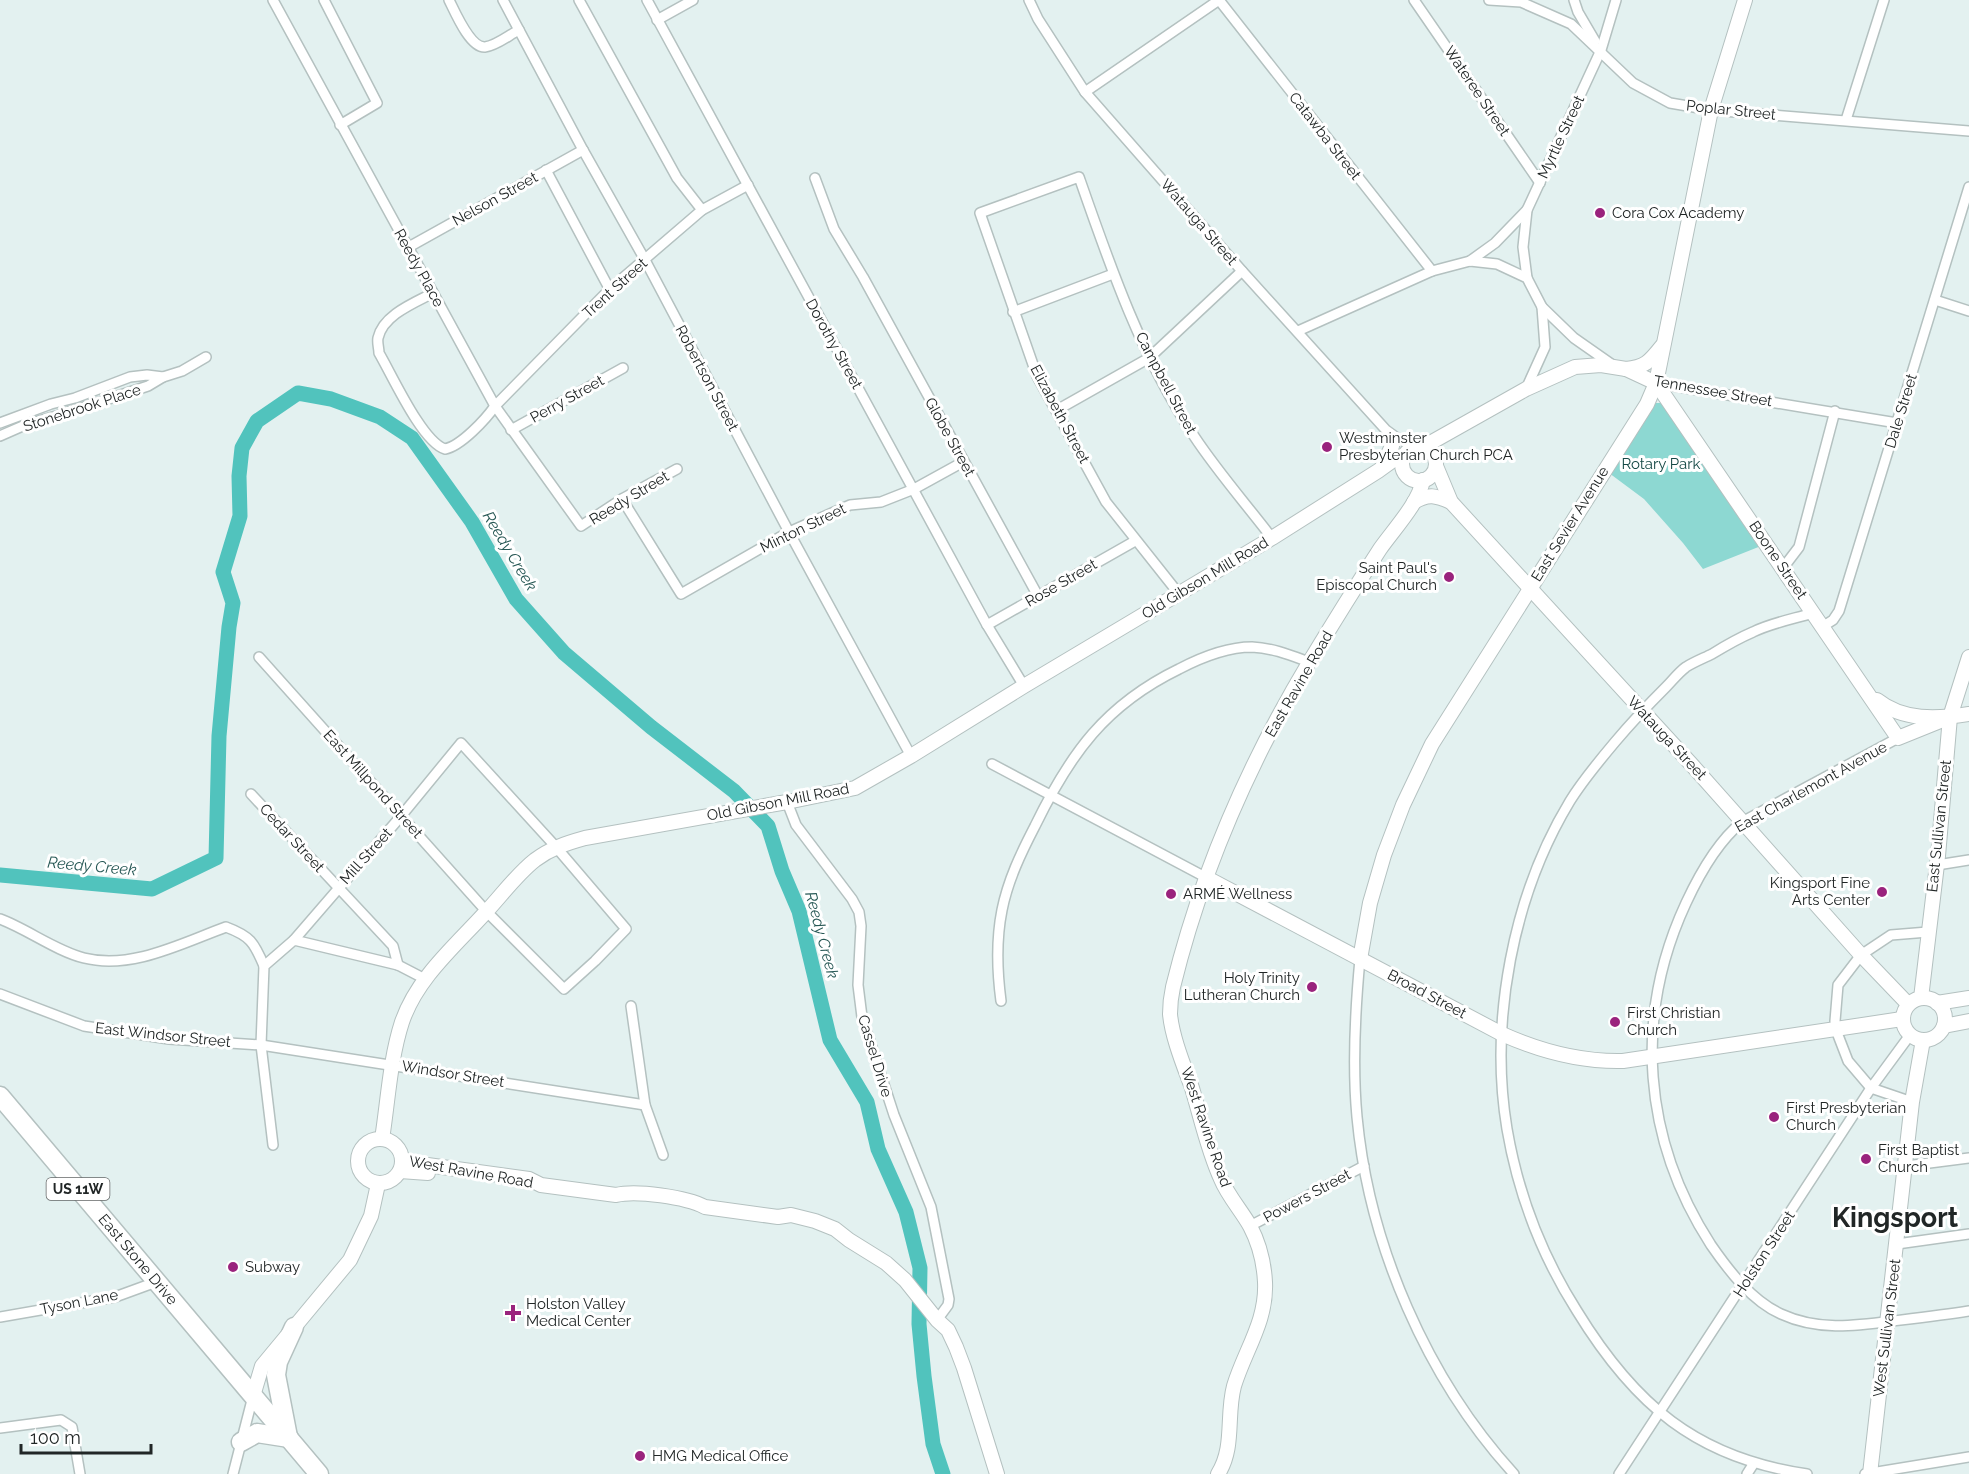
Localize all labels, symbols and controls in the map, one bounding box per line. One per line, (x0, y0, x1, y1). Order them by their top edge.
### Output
street label: Wateree Street (1440, 43, 1514, 139)
street label: Catawba Street (1285, 89, 1365, 183)
street label: Myrtle Street (1534, 92, 1588, 182)
street label: Poplar Street (1685, 96, 1777, 124)
street label: Nelson Street (449, 168, 541, 230)
street label: Watauga Street (1157, 175, 1241, 269)
place label: Cora Cox Academy (1612, 204, 1744, 222)
marker: Cora Cox Academy (1593, 206, 1607, 220)
street label: Reedy Place (390, 226, 448, 310)
street label: Trent Street (579, 254, 651, 322)
street label: Dorothy Street (802, 296, 866, 392)
street label: Robertson Street (672, 322, 742, 434)
street label: Campbell Street (1132, 329, 1200, 437)
street label: Elizabeth Street (1026, 362, 1094, 466)
street label: Perry Street (527, 371, 607, 427)
street label: Dale Street (1881, 371, 1921, 451)
street label: Tennessee Street (1652, 372, 1774, 410)
street label: Stonebrook Place (21, 380, 143, 436)
street label: Globe Street (921, 394, 979, 480)
place label: Westminster Presbyterian Church PCA (1339, 429, 1513, 464)
marker: Westminster Presbyterian Church PCA (1320, 440, 1334, 454)
park label: Rotary Park (1621, 455, 1701, 473)
street label: East Sevier Avenue (1527, 463, 1613, 585)
street label: Reedy Street (586, 467, 672, 529)
street label: Minton Street (757, 500, 849, 556)
water label: Reedy Creek (479, 508, 541, 595)
street label: Boone Street (1745, 517, 1811, 603)
street label: Old Gibson Mill Road (1138, 533, 1272, 623)
street label: Rose Street (1022, 555, 1100, 611)
place label: Saint Paul's Episcopal Church (1316, 559, 1437, 594)
marker: Saint Paul's Episcopal Church (1442, 570, 1456, 584)
street label: East Ravine Road (1261, 628, 1337, 740)
street label: Watauga Street (1624, 692, 1710, 784)
street label: East Millpond Street (320, 726, 426, 842)
street label: East Charlemont Avenue (1732, 738, 1890, 836)
street label: East Sullivan Street (1923, 759, 1955, 893)
street label: Old Gibson Mill Road (705, 779, 851, 825)
street label: Cedar Street (256, 800, 328, 876)
street label: Mill Street (336, 824, 396, 888)
water label: Reedy Creek (47, 853, 138, 879)
place label: Kingsport Fine Arts Center (1770, 874, 1871, 909)
place label: ARMÉ Wellness (1183, 885, 1292, 903)
marker: Kingsport Fine Arts Center (1875, 885, 1889, 899)
marker: ARMÉ Wellness (1164, 887, 1178, 901)
water label: Reedy Creek (801, 889, 843, 981)
street label: Broad Street (1384, 966, 1470, 1022)
place label: Holy Trinity Lutheran Church (1184, 969, 1300, 1004)
marker: Holy Trinity Lutheran Church (1305, 980, 1319, 994)
place label: First Christian Church (1627, 1004, 1721, 1039)
street label: Cassel Drive (854, 1013, 896, 1099)
marker: First Christian Church (1608, 1015, 1622, 1029)
street label: East Windsor Street (94, 1019, 232, 1051)
street label: Windsor Street (400, 1057, 506, 1091)
street label: West Ravine Road (1177, 1065, 1235, 1189)
place label: First Presbyterian Church (1786, 1099, 1906, 1134)
marker: First Presbyterian Church (1767, 1110, 1781, 1124)
place label: First Baptist Church (1878, 1141, 1959, 1176)
street label: West Ravine Road (407, 1152, 535, 1192)
marker: First Baptist Church (1859, 1152, 1873, 1166)
street label: Powers Street (1260, 1165, 1354, 1227)
road number: US 11W (46, 1178, 110, 1200)
district label: Kingsport (1832, 1202, 1959, 1233)
street label: Holston Street (1729, 1208, 1799, 1300)
street label: East Stone Drive (95, 1210, 182, 1309)
place label: Subway (245, 1258, 300, 1276)
street label: West Sullivan Street (1870, 1258, 1904, 1398)
marker: Subway (226, 1260, 240, 1274)
street label: Tyson Lane (38, 1286, 120, 1318)
place label: Holston Valley Medical Center (526, 1295, 632, 1330)
marker: Holston Valley Medical Center (504, 1304, 522, 1322)
scale bar (21, 1417, 152, 1455)
text: 100 m (30, 1427, 81, 1448)
place label: HMG Medical Office (652, 1447, 789, 1465)
marker: HMG Medical Office (633, 1449, 647, 1463)

